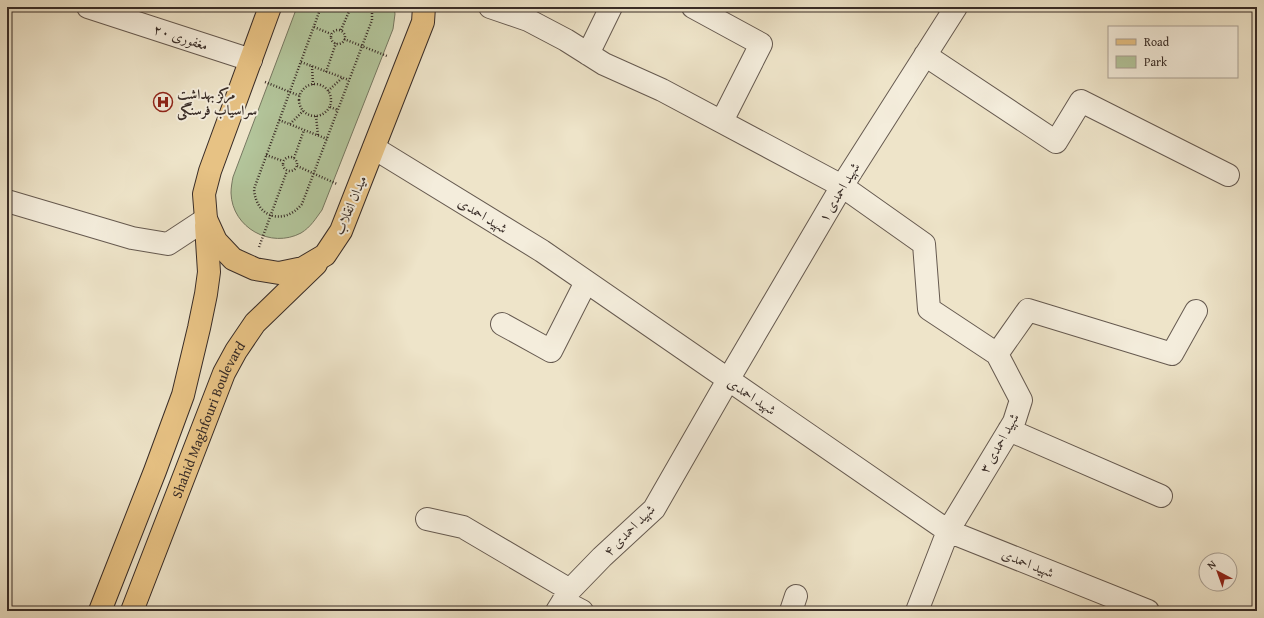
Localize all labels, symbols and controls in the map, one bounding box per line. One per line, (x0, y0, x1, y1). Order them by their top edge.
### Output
street label: مغفوری ۲۰ (151, 19, 211, 55)
legend (1108, 26, 1238, 78)
text: Road (1144, 33, 1170, 50)
text: Park (1144, 53, 1168, 70)
place label: مرکز بهداشت سراسیاب فرسنگی (177, 84, 257, 121)
hospital icon: مرکز بهداشت سراسیاب فرسنگی (152, 91, 174, 113)
street label: شهید احمدی ۱ (813, 158, 865, 226)
street label: میدان انقلاب (328, 172, 372, 238)
street label: شهید احمدی (454, 192, 512, 238)
street label: Shahid Maghfouri Boulevard (167, 337, 250, 501)
street label: شهید احمدی (724, 372, 780, 420)
street label: شهید احمدی ۳ (974, 409, 1024, 477)
street label: شهید احمدی ۴ (599, 499, 660, 560)
street label: شهید احمدی (999, 543, 1057, 583)
north arrow (1198, 552, 1238, 592)
text: N (1203, 556, 1220, 573)

